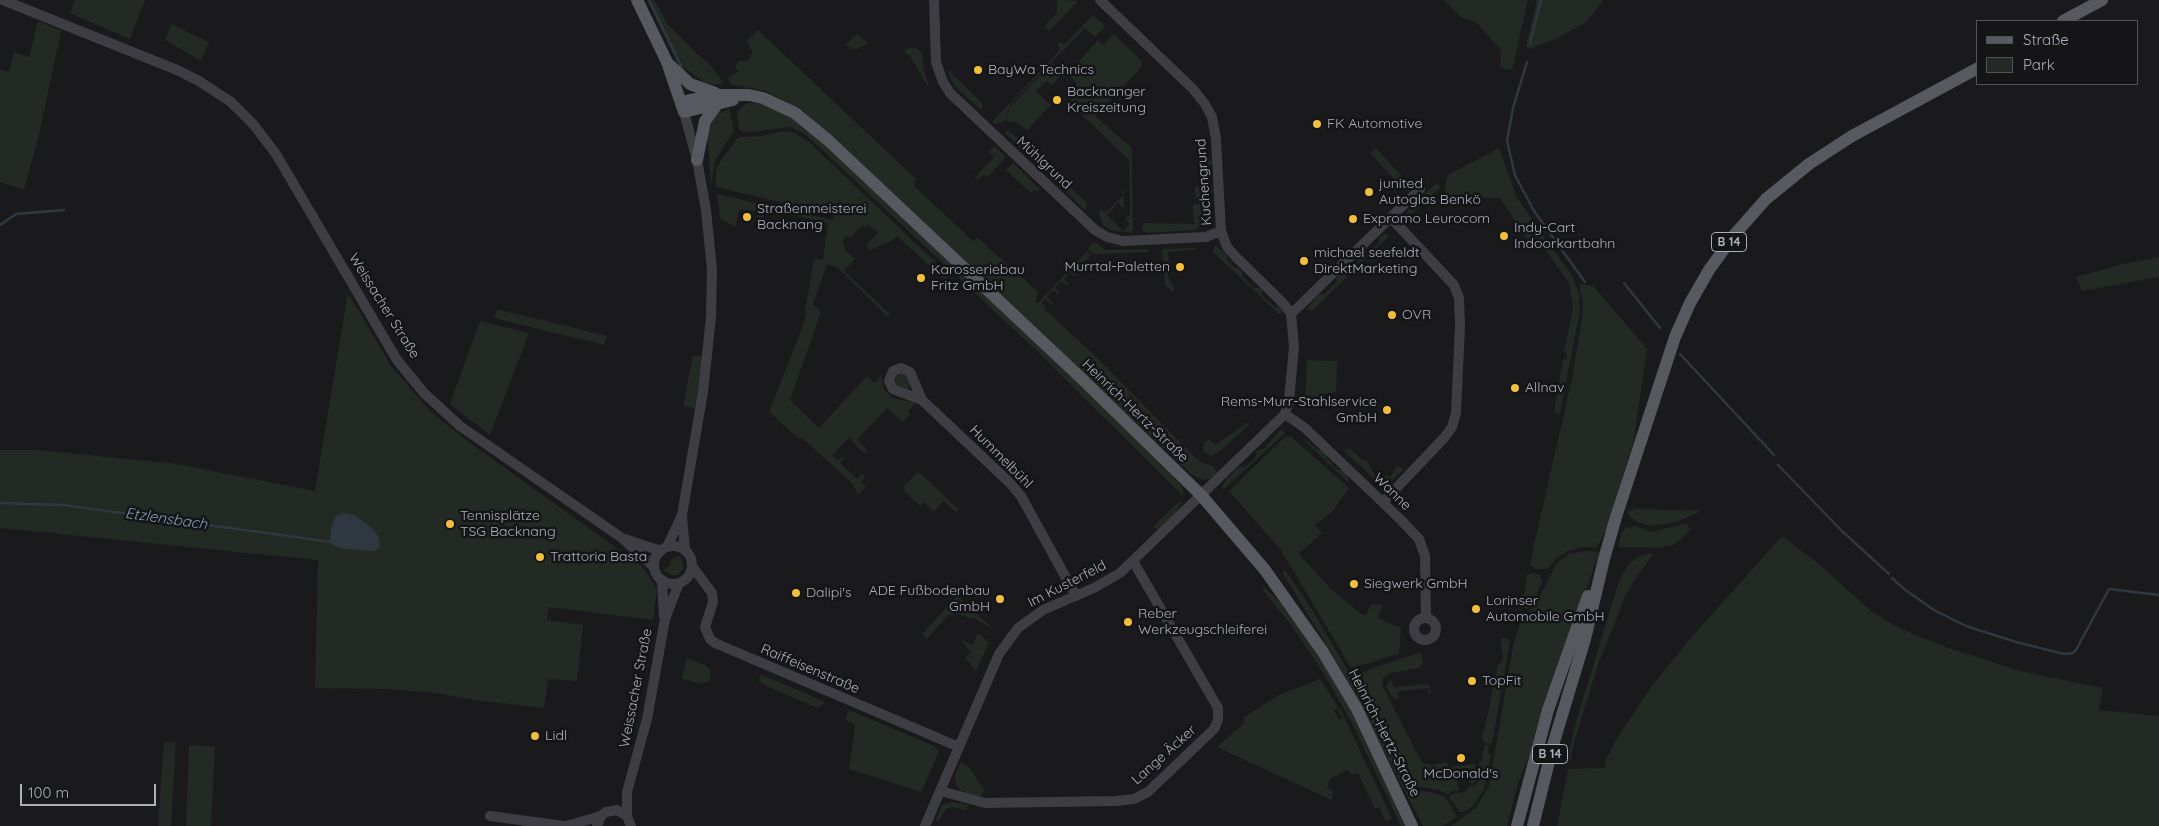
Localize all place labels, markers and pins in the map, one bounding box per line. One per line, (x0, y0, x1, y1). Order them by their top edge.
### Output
place label: BayWa Technics (988, 62, 1094, 78)
marker: BayWa Technics (972, 64, 984, 76)
place label: Backnanger Kreiszeitung (1067, 84, 1146, 116)
marker: Backnanger Kreiszeitung (1051, 94, 1063, 106)
place label: FK Automotive (1327, 116, 1422, 132)
marker: FK Automotive (1311, 118, 1323, 130)
place label: junited Autoglas Benkö (1379, 176, 1481, 208)
marker: junited Autoglas Benkö (1363, 186, 1375, 198)
place label: Straßenmeisterei Backnang (757, 201, 867, 233)
marker: Straßenmeisterei Backnang (741, 211, 753, 223)
place label: Expromo Leurocom (1363, 211, 1490, 227)
marker: Expromo Leurocom (1347, 213, 1359, 225)
place label: Indy-Cart Indoorkartbahn (1514, 220, 1615, 252)
marker: Indy-Cart Indoorkartbahn (1498, 230, 1510, 242)
place label: michael seefeldt DirektMarketing (1314, 245, 1420, 278)
marker: michael seefeldt DirektMarketing (1298, 255, 1310, 267)
place label: Murrtal-Paletten (1065, 259, 1170, 275)
marker: Murrtal-Paletten (1174, 261, 1186, 273)
place label: Karosseriebau Fritz GmbH (931, 262, 1025, 294)
marker: Karosseriebau Fritz GmbH (915, 272, 927, 284)
place label: OVR (1402, 307, 1431, 323)
marker: OVR (1386, 309, 1398, 321)
place label: Allnav (1525, 380, 1564, 396)
marker: Allnav (1509, 382, 1521, 394)
place label: Rems-Murr-Stahlservice GmbH (1221, 394, 1377, 427)
marker: Rems-Murr-Stahlservice GmbH (1381, 404, 1393, 416)
place label: Tennisplätze TSG Backnang (460, 508, 556, 540)
marker: Tennisplätze TSG Backnang (444, 518, 456, 530)
place label: Trattoria Basta (550, 549, 647, 565)
marker: Trattoria Basta (534, 551, 546, 563)
place label: Siegwerk GmbH (1364, 576, 1468, 592)
marker: Siegwerk GmbH (1348, 578, 1360, 590)
place label: ADE Fußbodenbau GmbH (869, 583, 990, 616)
place label: Dalipi's (806, 585, 852, 601)
marker: Dalipi's (790, 587, 802, 599)
marker: ADE Fußbodenbau GmbH (994, 593, 1006, 605)
place label: Lorinser Automobile GmbH (1486, 593, 1605, 626)
marker: Lorinser Automobile GmbH (1470, 603, 1482, 615)
place label: Reber Werkzeugschleiferei (1138, 606, 1267, 638)
marker: Reber Werkzeugschleiferei (1122, 616, 1134, 628)
place label: TopFit (1482, 673, 1521, 689)
marker: TopFit (1466, 675, 1478, 687)
place label: Lidl (545, 728, 567, 744)
marker: Lidl (529, 730, 541, 742)
marker: McDonald's (1455, 752, 1467, 764)
place label: McDonald's (1424, 766, 1498, 782)

